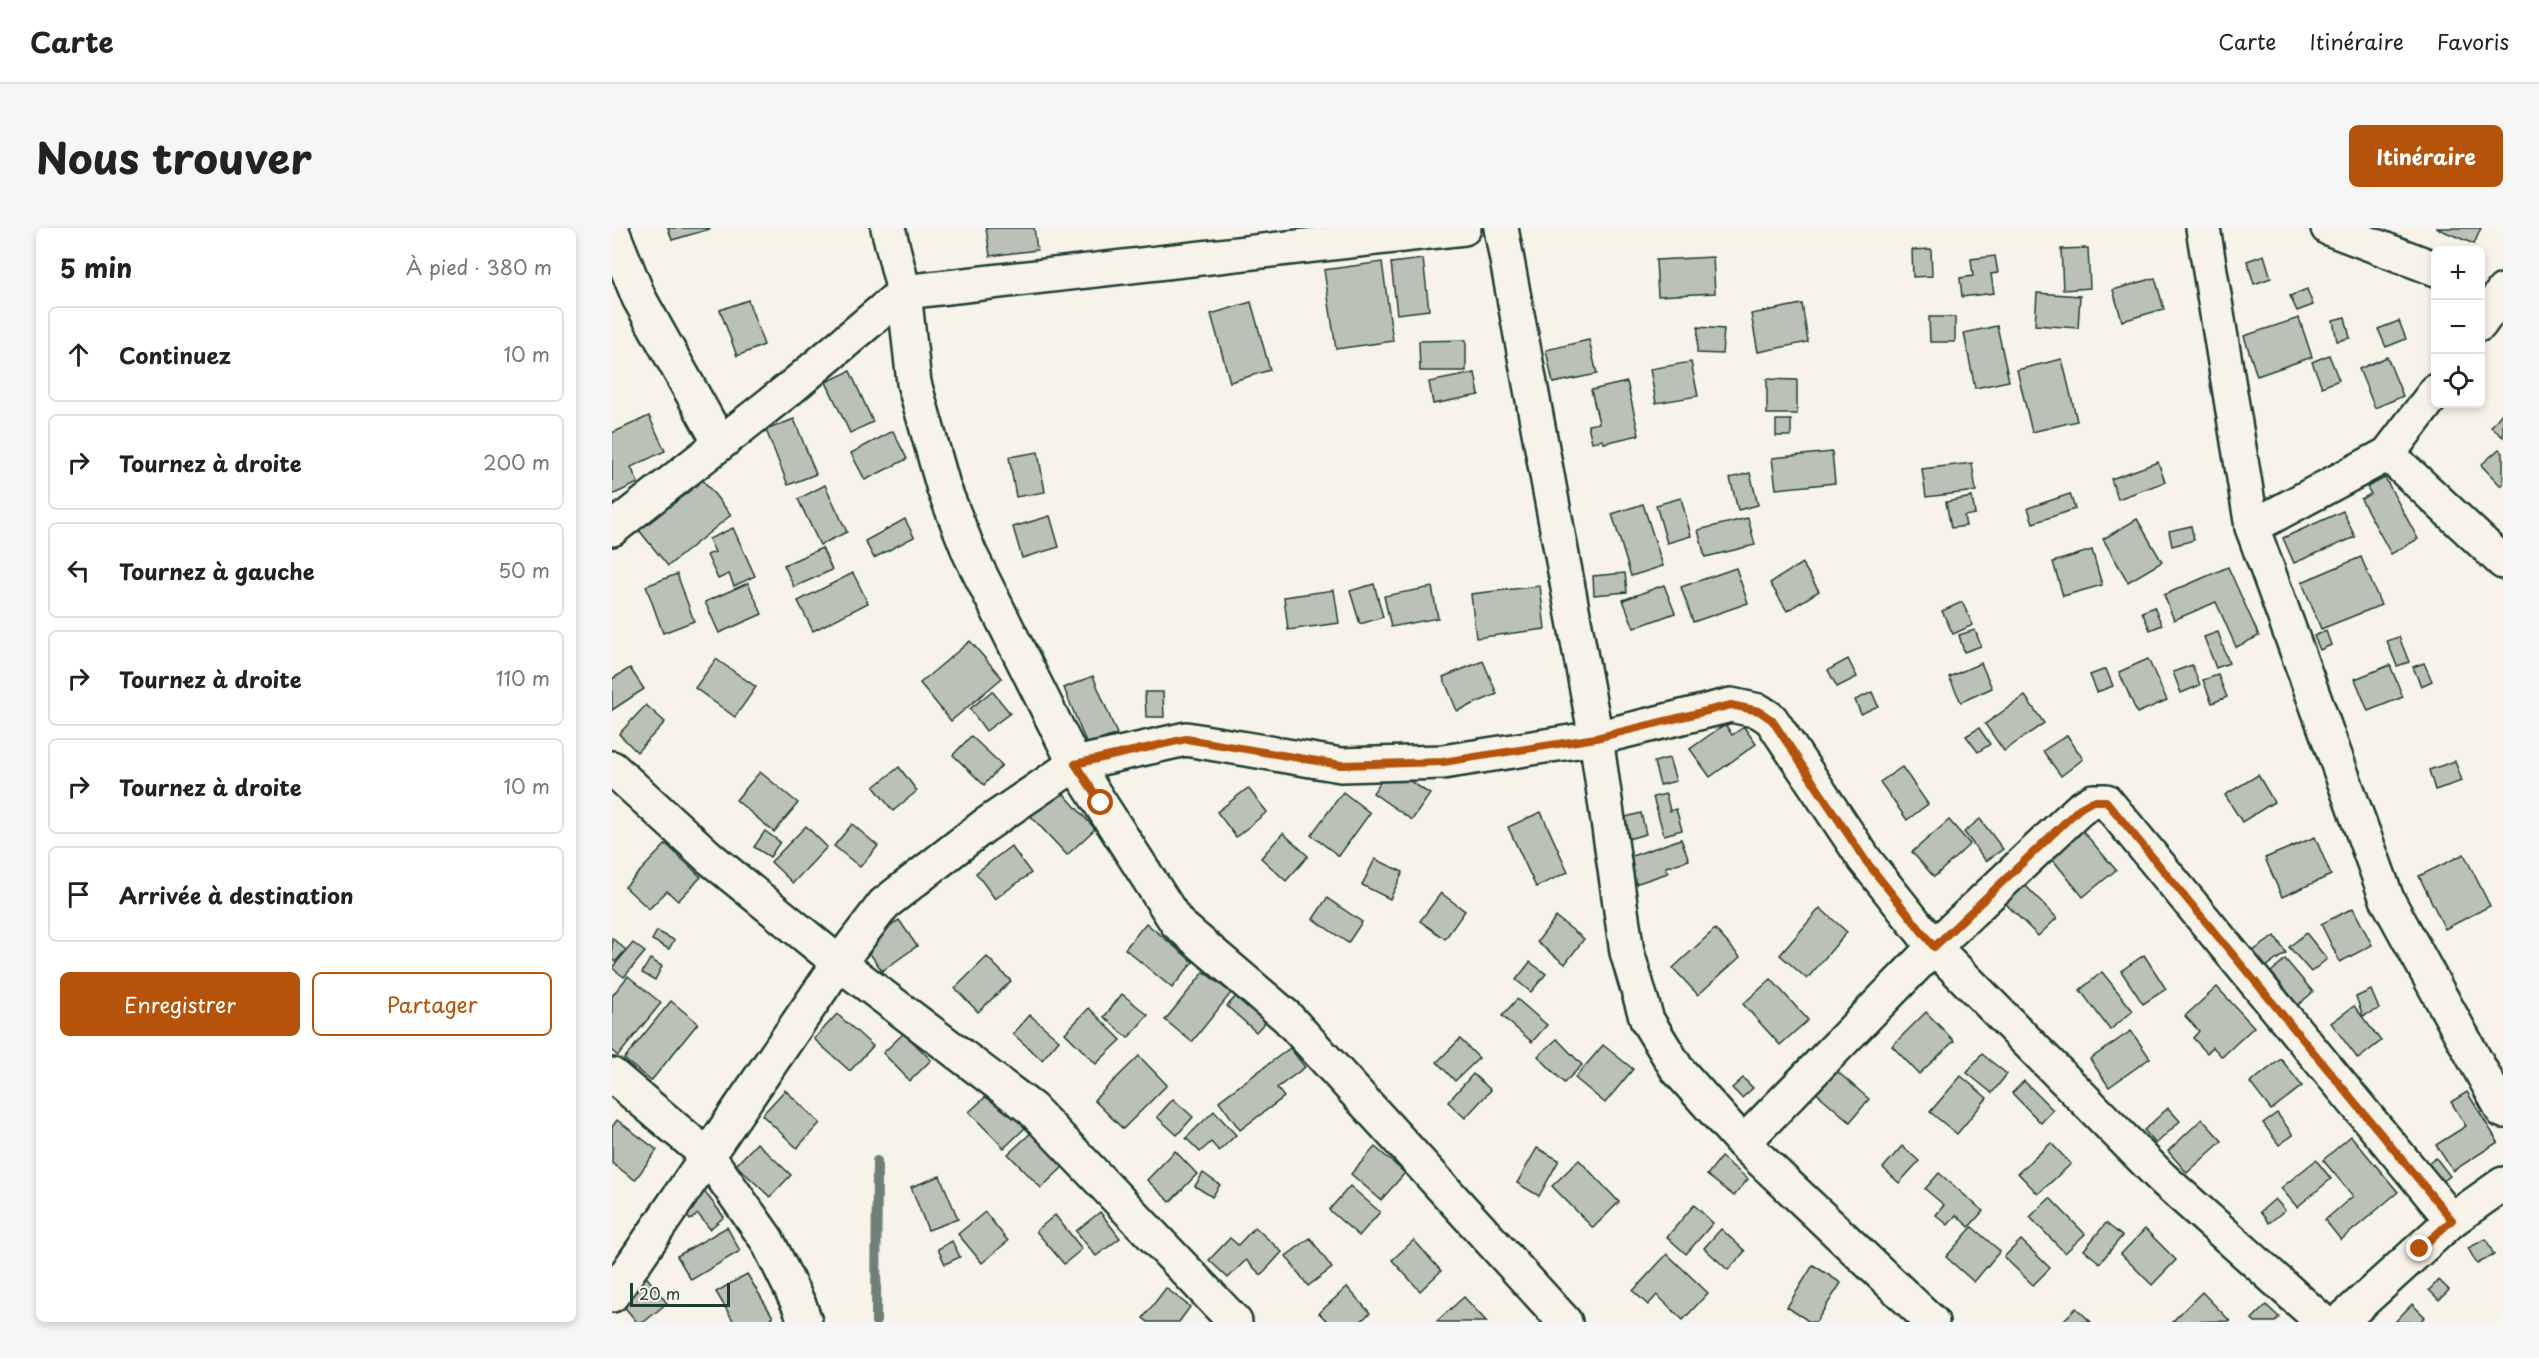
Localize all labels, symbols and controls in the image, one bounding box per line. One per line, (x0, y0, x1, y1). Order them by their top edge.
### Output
text: Carte (30, 20, 114, 63)
text: Carte (2218, 25, 2277, 57)
text: Itinéraire (2310, 25, 2404, 57)
text: Favoris (2437, 25, 2509, 57)
text: Nous trouver (36, 125, 312, 188)
button: Itinéraire (2349, 125, 2503, 187)
map controls (2431, 246, 2485, 408)
button: + (2431, 246, 2485, 300)
text: 5 min (60, 248, 132, 287)
text: À pied · 380 m (406, 252, 552, 282)
button: − (2431, 300, 2485, 354)
icon: ahead (62, 338, 95, 371)
text: Continuez (119, 338, 231, 371)
text: 10 m (503, 339, 550, 369)
button: locate (2431, 354, 2485, 408)
icon: right (62, 446, 95, 479)
text: Tournez à droite (119, 446, 302, 479)
text: 200 m (483, 447, 550, 477)
icon: left (62, 554, 95, 587)
text: Tournez à gauche (119, 554, 315, 587)
text: 50 m (498, 555, 550, 585)
icon: right (62, 662, 95, 695)
text: Tournez à droite (119, 662, 302, 695)
text: 110 m (496, 663, 550, 693)
icon: right (62, 770, 95, 803)
text: Tournez à droite (119, 770, 302, 803)
text: 10 m (503, 771, 550, 801)
route start (1087, 789, 1113, 815)
icon: arrive (62, 878, 95, 911)
text: Arrivée à destination (119, 878, 353, 911)
button: Enregistrer (60, 972, 300, 1036)
button: Partager (312, 972, 552, 1036)
route end (2406, 1235, 2432, 1261)
scale bar (630, 1280, 730, 1308)
text: 20 m (639, 1281, 680, 1305)

